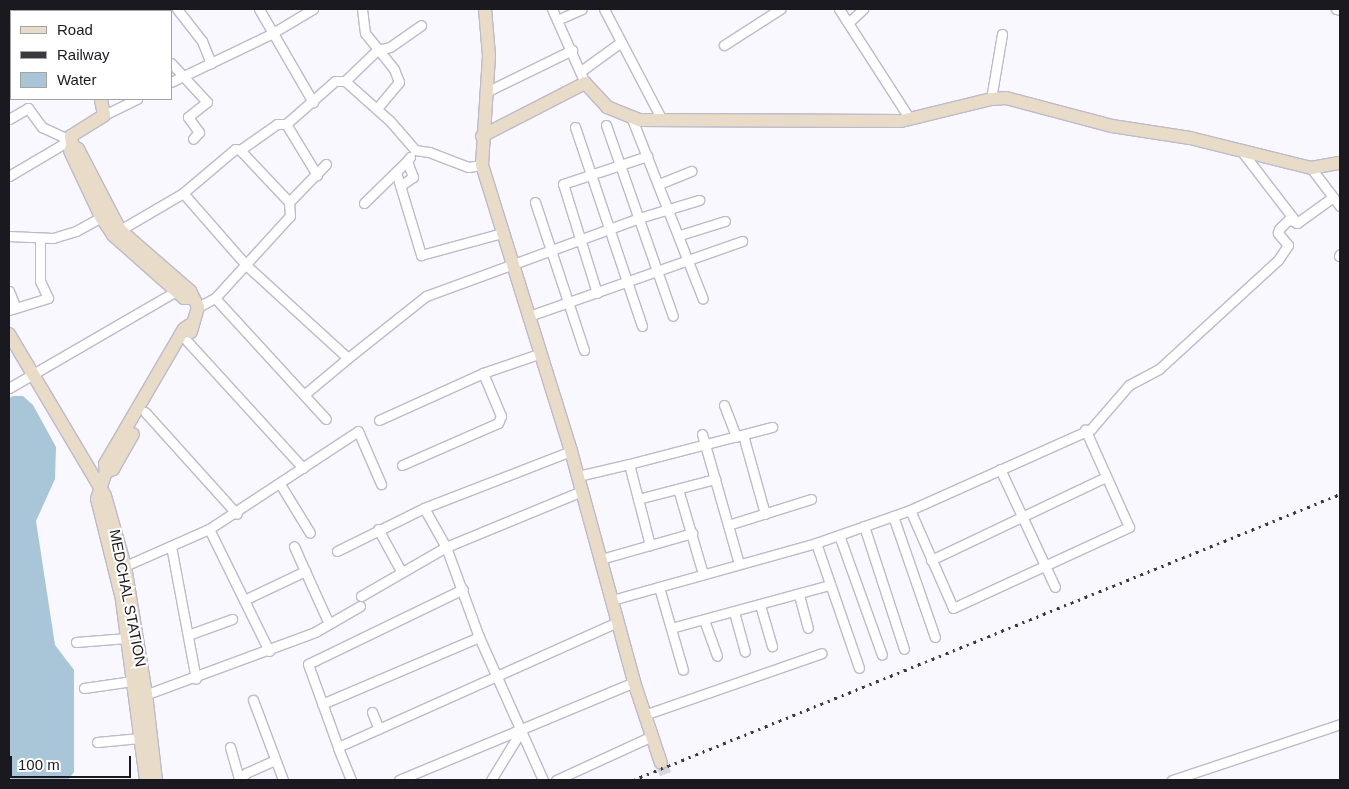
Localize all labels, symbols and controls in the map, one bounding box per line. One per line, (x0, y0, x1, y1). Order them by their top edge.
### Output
legend (10, 10, 172, 100)
text: Road (57, 21, 93, 38)
text: Railway (57, 46, 110, 63)
text: Water (57, 71, 96, 88)
street label: MEDCHAL STATION (106, 527, 150, 669)
scale bar (12, 746, 134, 778)
text: 100 m (18, 756, 60, 773)

